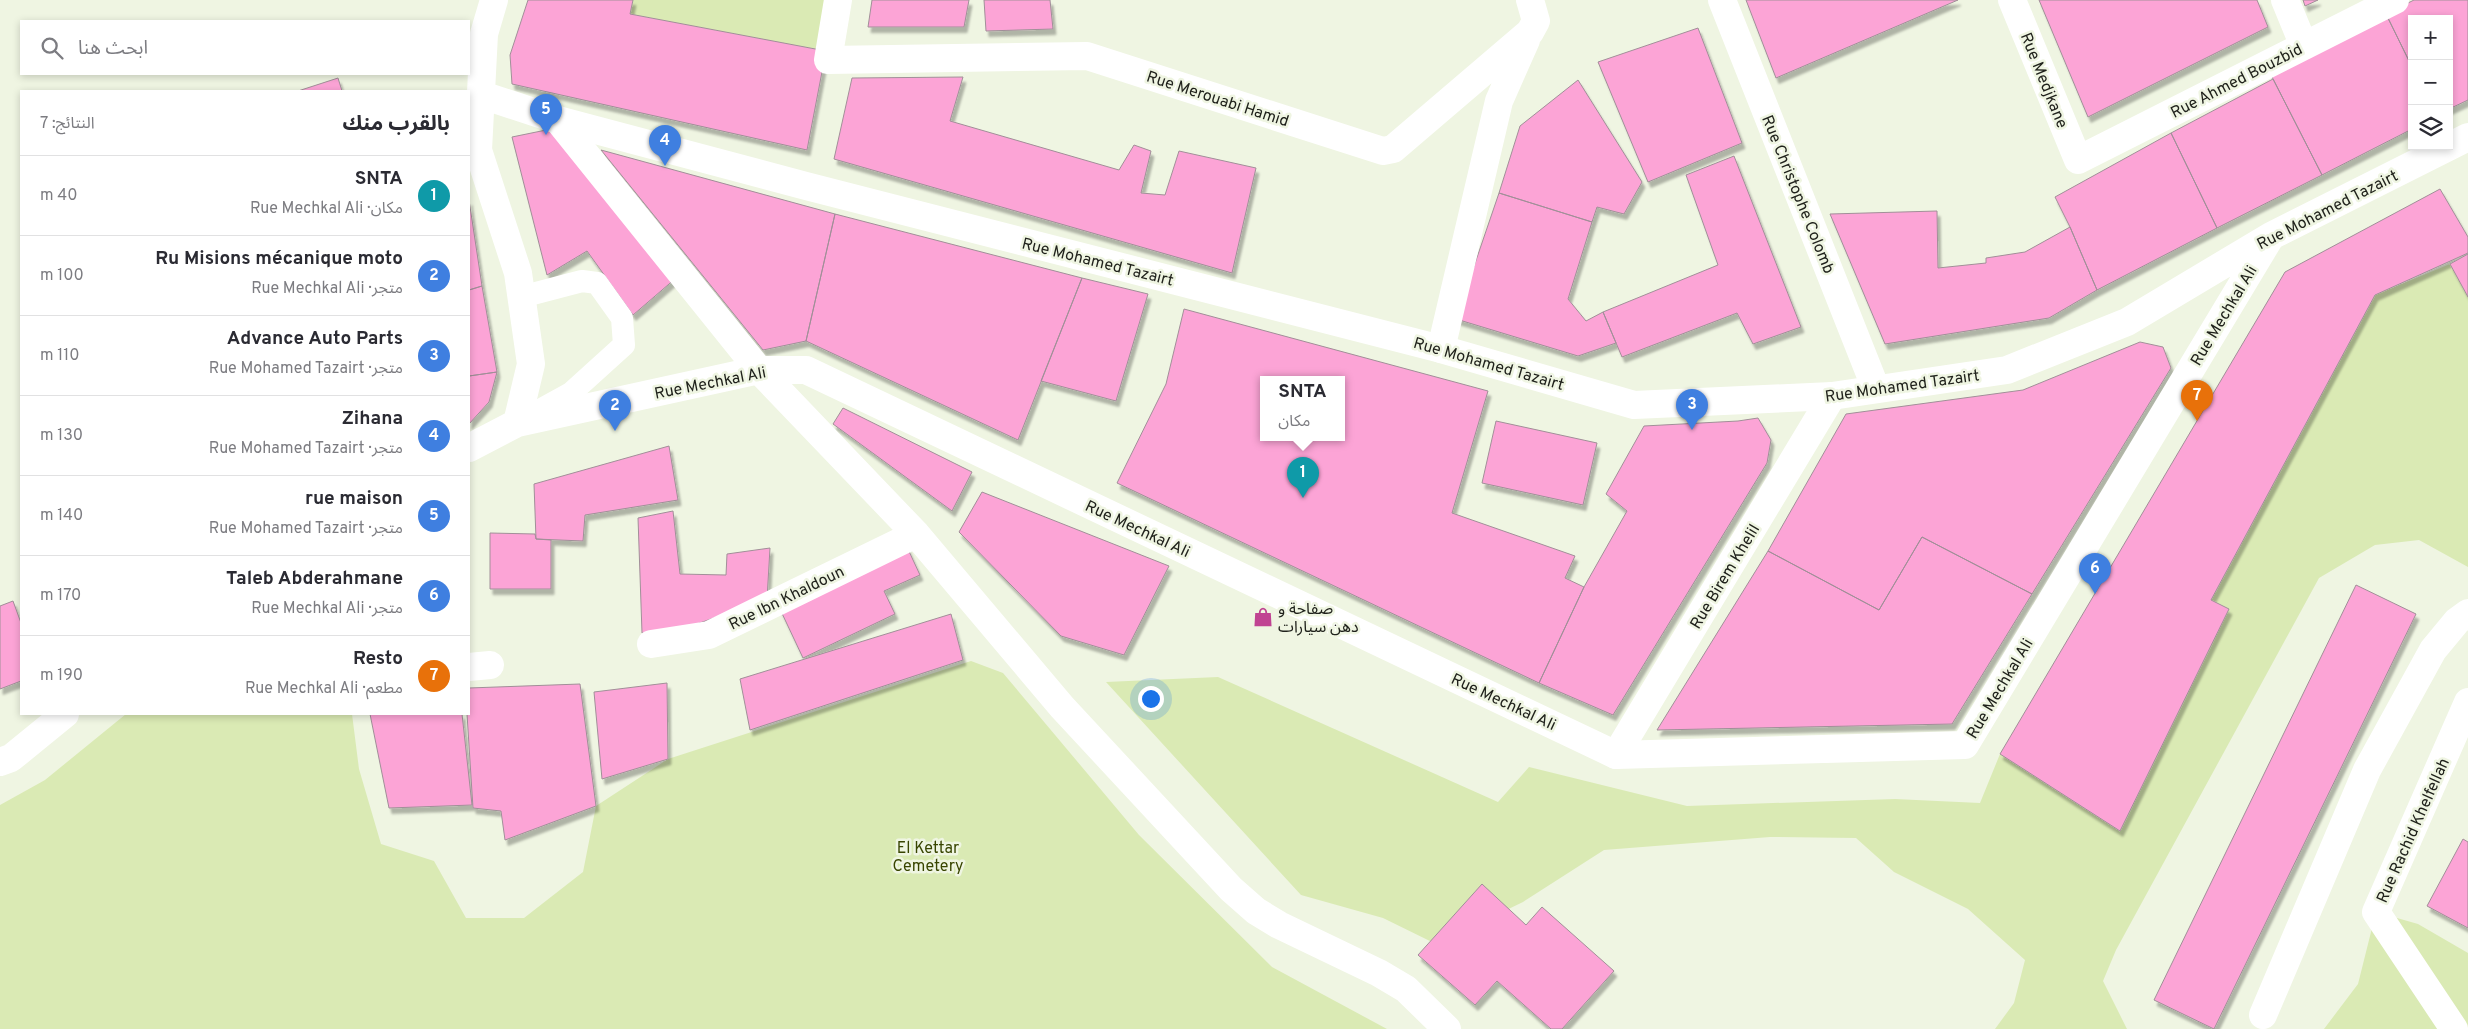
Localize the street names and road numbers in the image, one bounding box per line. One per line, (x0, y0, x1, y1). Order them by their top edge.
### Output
street label: Rue Medjkane (2015, 30, 2071, 132)
street label: Rue Ahmed Bouzbid (2168, 40, 2306, 124)
street label: Rue Merouabi Hamid (1144, 67, 1291, 132)
street label: Rue Christophe Colomb (1756, 113, 1838, 277)
street label: Rue Mohamed Tazairt (2254, 167, 2402, 255)
street label: Rue Mohamed Tazairt (1020, 234, 1176, 291)
street label: Rue Mechkal Ali (2187, 262, 2263, 370)
street label: Rue Mohamed Tazairt (1411, 334, 1566, 396)
street label: Rue Mechkal Ali (653, 363, 768, 405)
street label: Rue Mohamed Tazairt (1824, 366, 1981, 408)
street label: Rue Mechkal Ali (1082, 497, 1193, 563)
street label: Rue Birem Khelil (1686, 521, 1765, 633)
street label: Rue Ibn Khaldoun (726, 562, 848, 635)
street label: Rue Mechkal Ali (1963, 635, 2039, 743)
street label: Rue Mechkal Ali (1448, 670, 1559, 736)
street label: Rue Rachid Khelfellah (2373, 755, 2455, 906)

